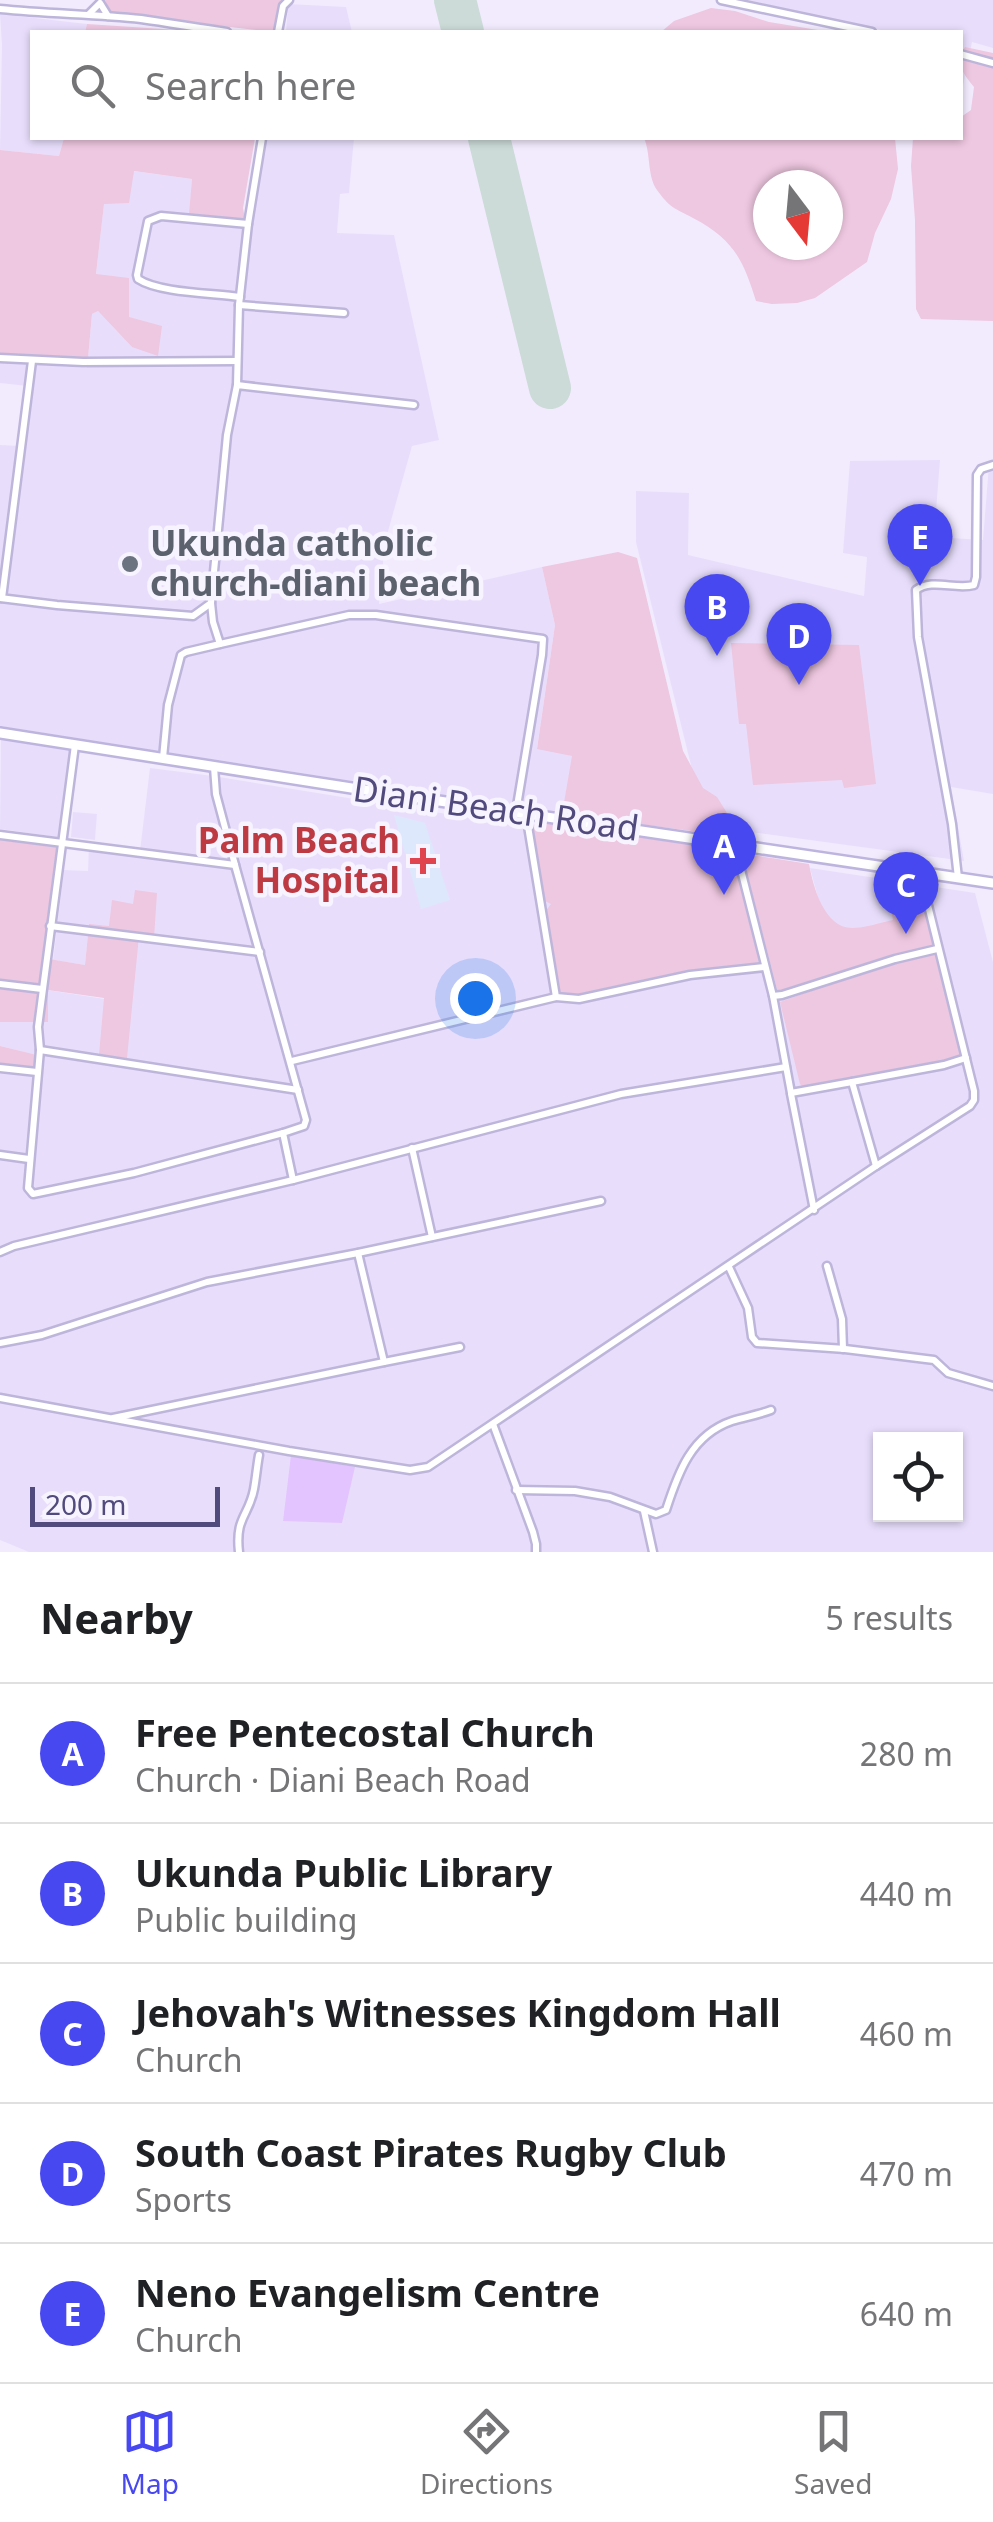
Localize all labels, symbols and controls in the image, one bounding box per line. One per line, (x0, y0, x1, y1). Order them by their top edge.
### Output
search box (30, 30, 963, 140)
icon: search (65, 58, 120, 113)
text: Search here (145, 59, 356, 111)
north arrow (753, 170, 843, 260)
pin: E (888, 504, 952, 586)
place label: Ukunda catholic church-diani beach (150, 519, 481, 606)
marker: Ukunda catholic church-diani beach (119, 553, 141, 575)
pin: B (684, 574, 750, 656)
pin: D (766, 602, 832, 685)
street label: Diani Beach Road (350, 764, 642, 851)
pin: A (692, 812, 756, 895)
place label: Palm Beach Hospital (198, 816, 400, 903)
marker: Palm Beach Hospital (410, 848, 436, 874)
pin: C (874, 852, 938, 934)
your location (450, 973, 501, 1024)
map controls (873, 1432, 963, 1522)
button: locate (873, 1432, 963, 1522)
scale bar (30, 1482, 220, 1526)
text: 200 m (45, 1485, 127, 1523)
text: Nearby (40, 1589, 193, 1646)
text: 5 results (826, 1596, 953, 1639)
text: Free Pentecostal Church (135, 1706, 595, 1758)
text: A (61, 1732, 84, 1775)
text: 280 m (860, 1732, 953, 1775)
text: Church · Diani Beach Road (135, 1758, 531, 1801)
text: Ukunda Public Library (135, 1846, 552, 1898)
text: B (62, 1872, 83, 1915)
text: 440 m (860, 1872, 953, 1915)
text: Public building (135, 1898, 357, 1941)
text: Jehovah's Witnesses Kingdom Hall (135, 1986, 781, 2038)
text: C (62, 2012, 83, 2055)
text: 460 m (860, 2012, 953, 2055)
text: Church (135, 2038, 243, 2081)
text: South Coast Pirates Rugby Club (135, 2126, 727, 2178)
text: D (61, 2152, 84, 2195)
text: 470 m (860, 2152, 953, 2195)
text: Sports (135, 2178, 232, 2221)
text: Neno Evangelism Centre (135, 2266, 600, 2318)
text: E (64, 2292, 81, 2335)
text: 640 m (860, 2292, 953, 2335)
text: Church (135, 2318, 243, 2361)
tab: Map (121, 2404, 179, 2502)
tab: Directions (420, 2404, 553, 2502)
tab: Saved (794, 2404, 872, 2502)

